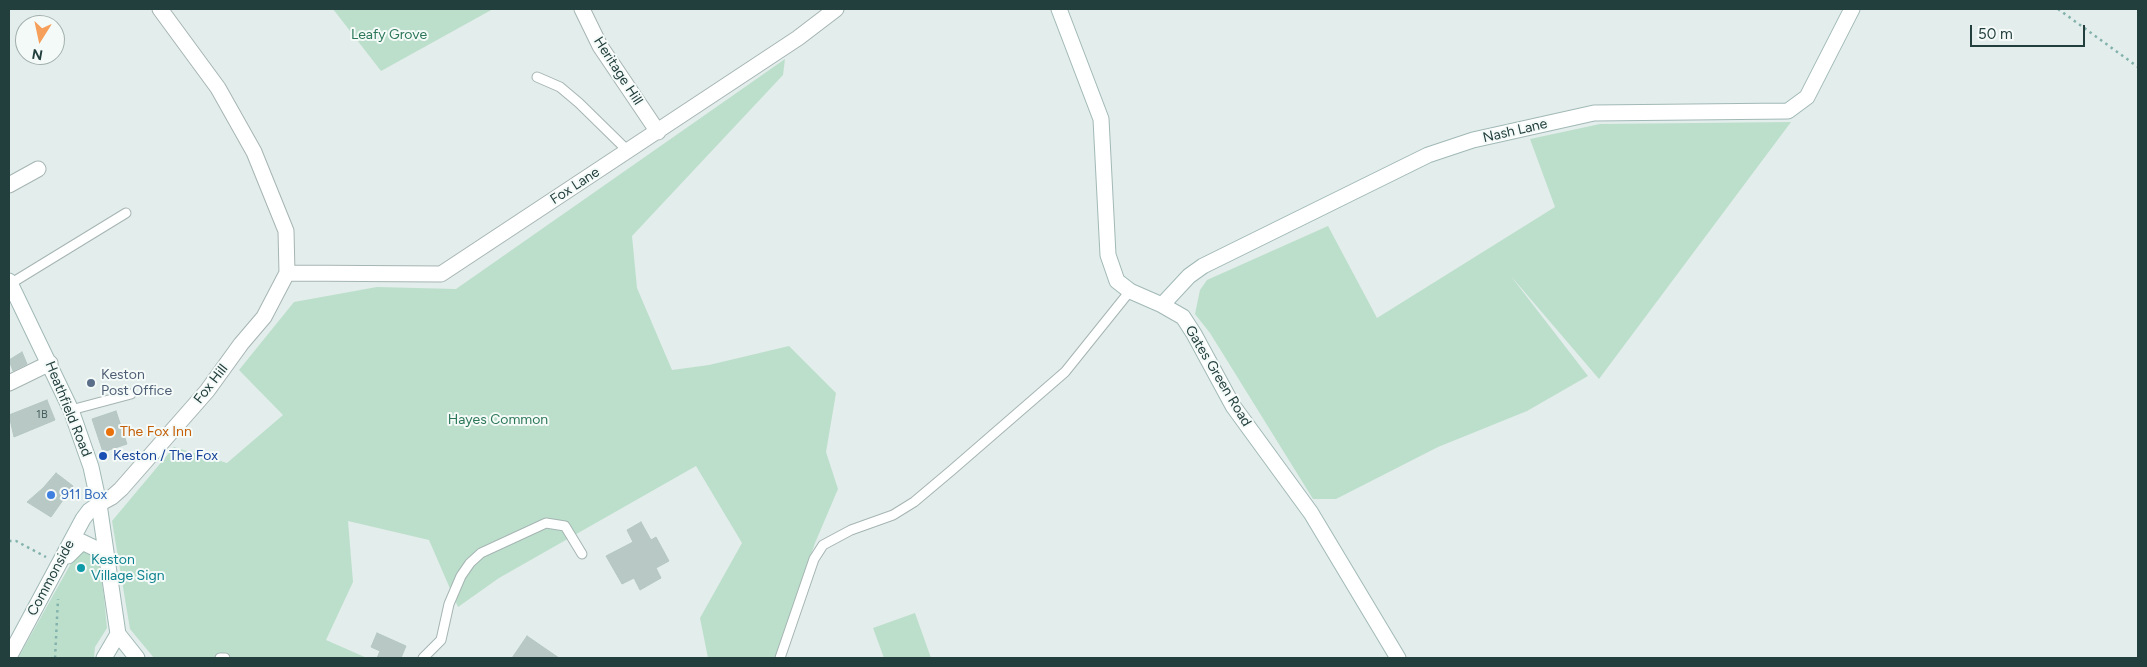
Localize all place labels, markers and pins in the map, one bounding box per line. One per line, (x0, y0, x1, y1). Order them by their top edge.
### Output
place label: Keston Post Office (101, 367, 172, 400)
marker: Keston Post Office (85, 377, 97, 389)
place label: The Fox Inn (120, 424, 192, 440)
marker: The Fox Inn (104, 426, 116, 438)
place label: Keston / The Fox (113, 448, 218, 464)
marker: Keston / The Fox (97, 450, 109, 462)
place label: 911 Box (61, 487, 107, 503)
marker: 911 Box (45, 489, 57, 501)
place label: Keston Village Sign (91, 552, 164, 584)
marker: Keston Village Sign (75, 562, 87, 574)

